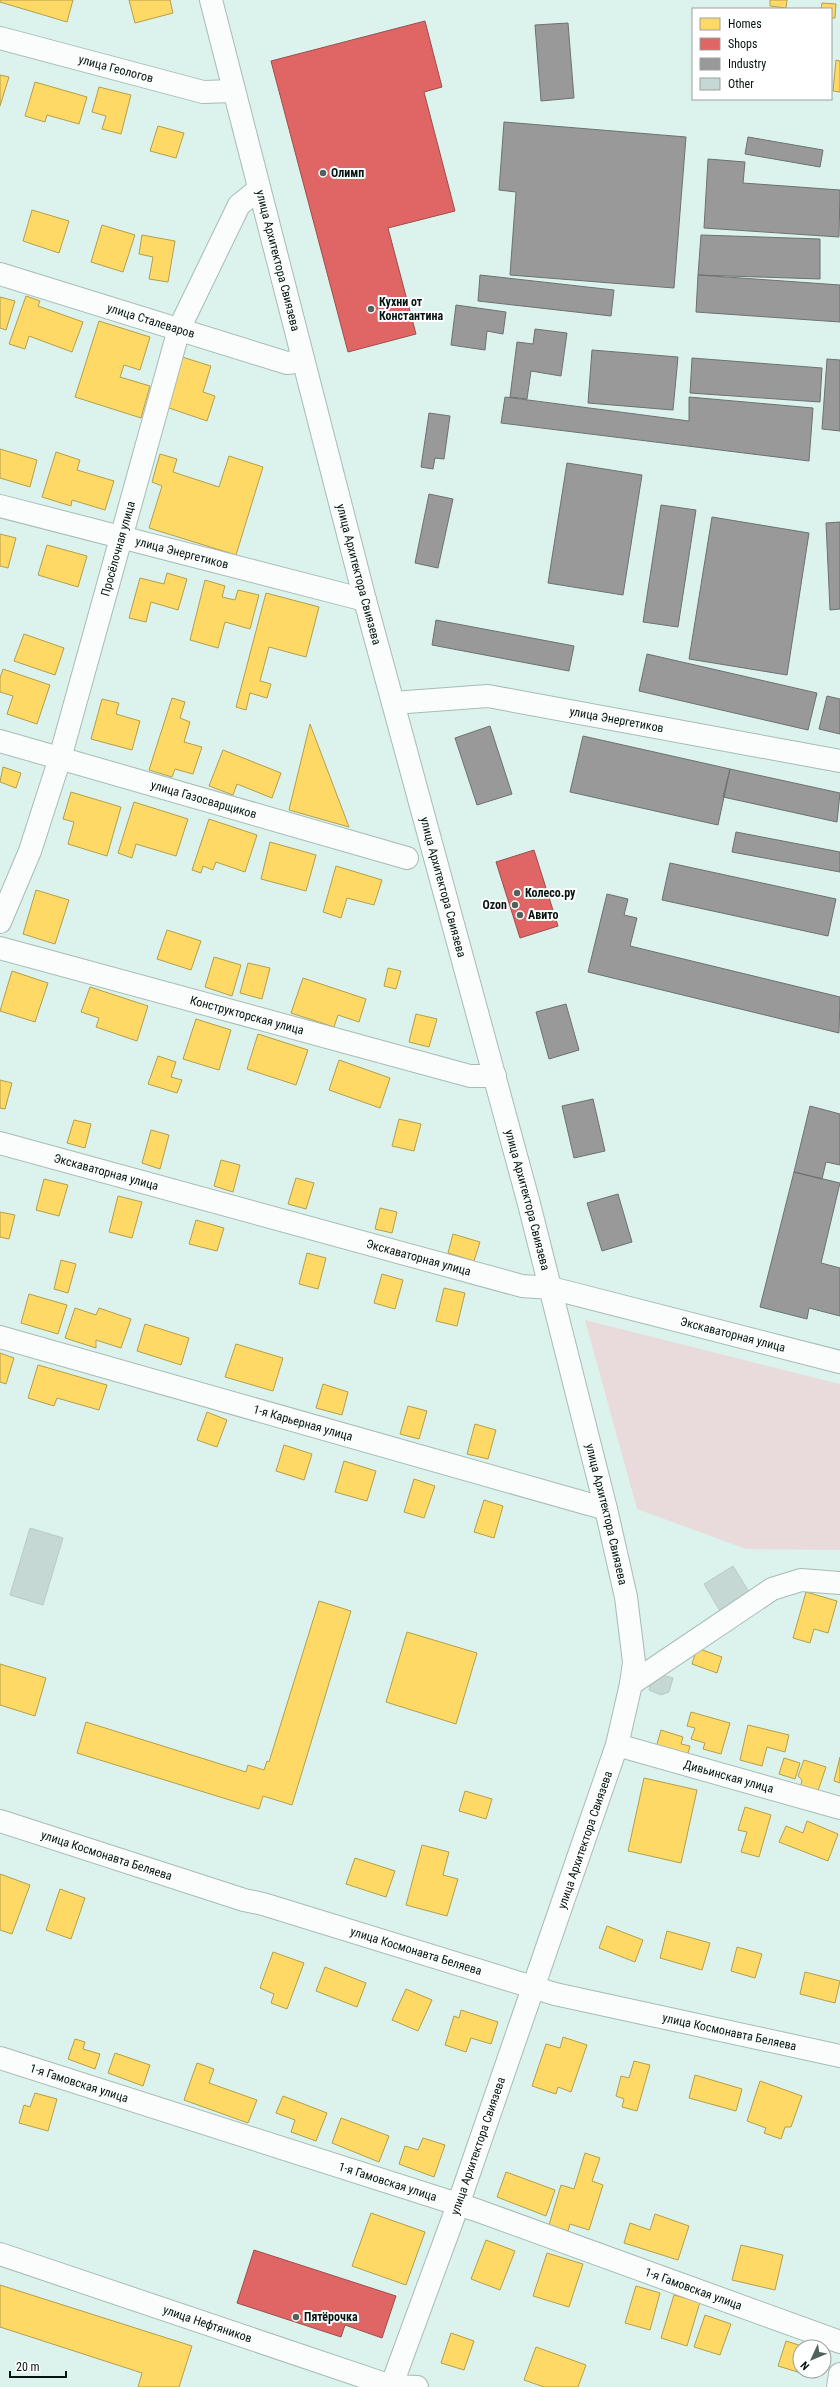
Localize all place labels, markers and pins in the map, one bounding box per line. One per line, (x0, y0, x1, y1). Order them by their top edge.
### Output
place label: Олимп (331, 166, 364, 180)
marker: Олимп (318, 168, 328, 178)
place label: Кухни от Константина (379, 295, 444, 323)
marker: Кухни от Константина (366, 304, 376, 314)
place label: Колесо.ру (525, 886, 576, 900)
marker: Колесо.ру (512, 888, 522, 898)
place label: Ozon (483, 898, 507, 912)
marker: Ozon (510, 900, 520, 910)
place label: Авито (528, 908, 558, 922)
marker: Авито (515, 910, 525, 920)
place label: Пятёрочка (304, 2310, 358, 2324)
marker: Пятёрочка (291, 2312, 301, 2322)

